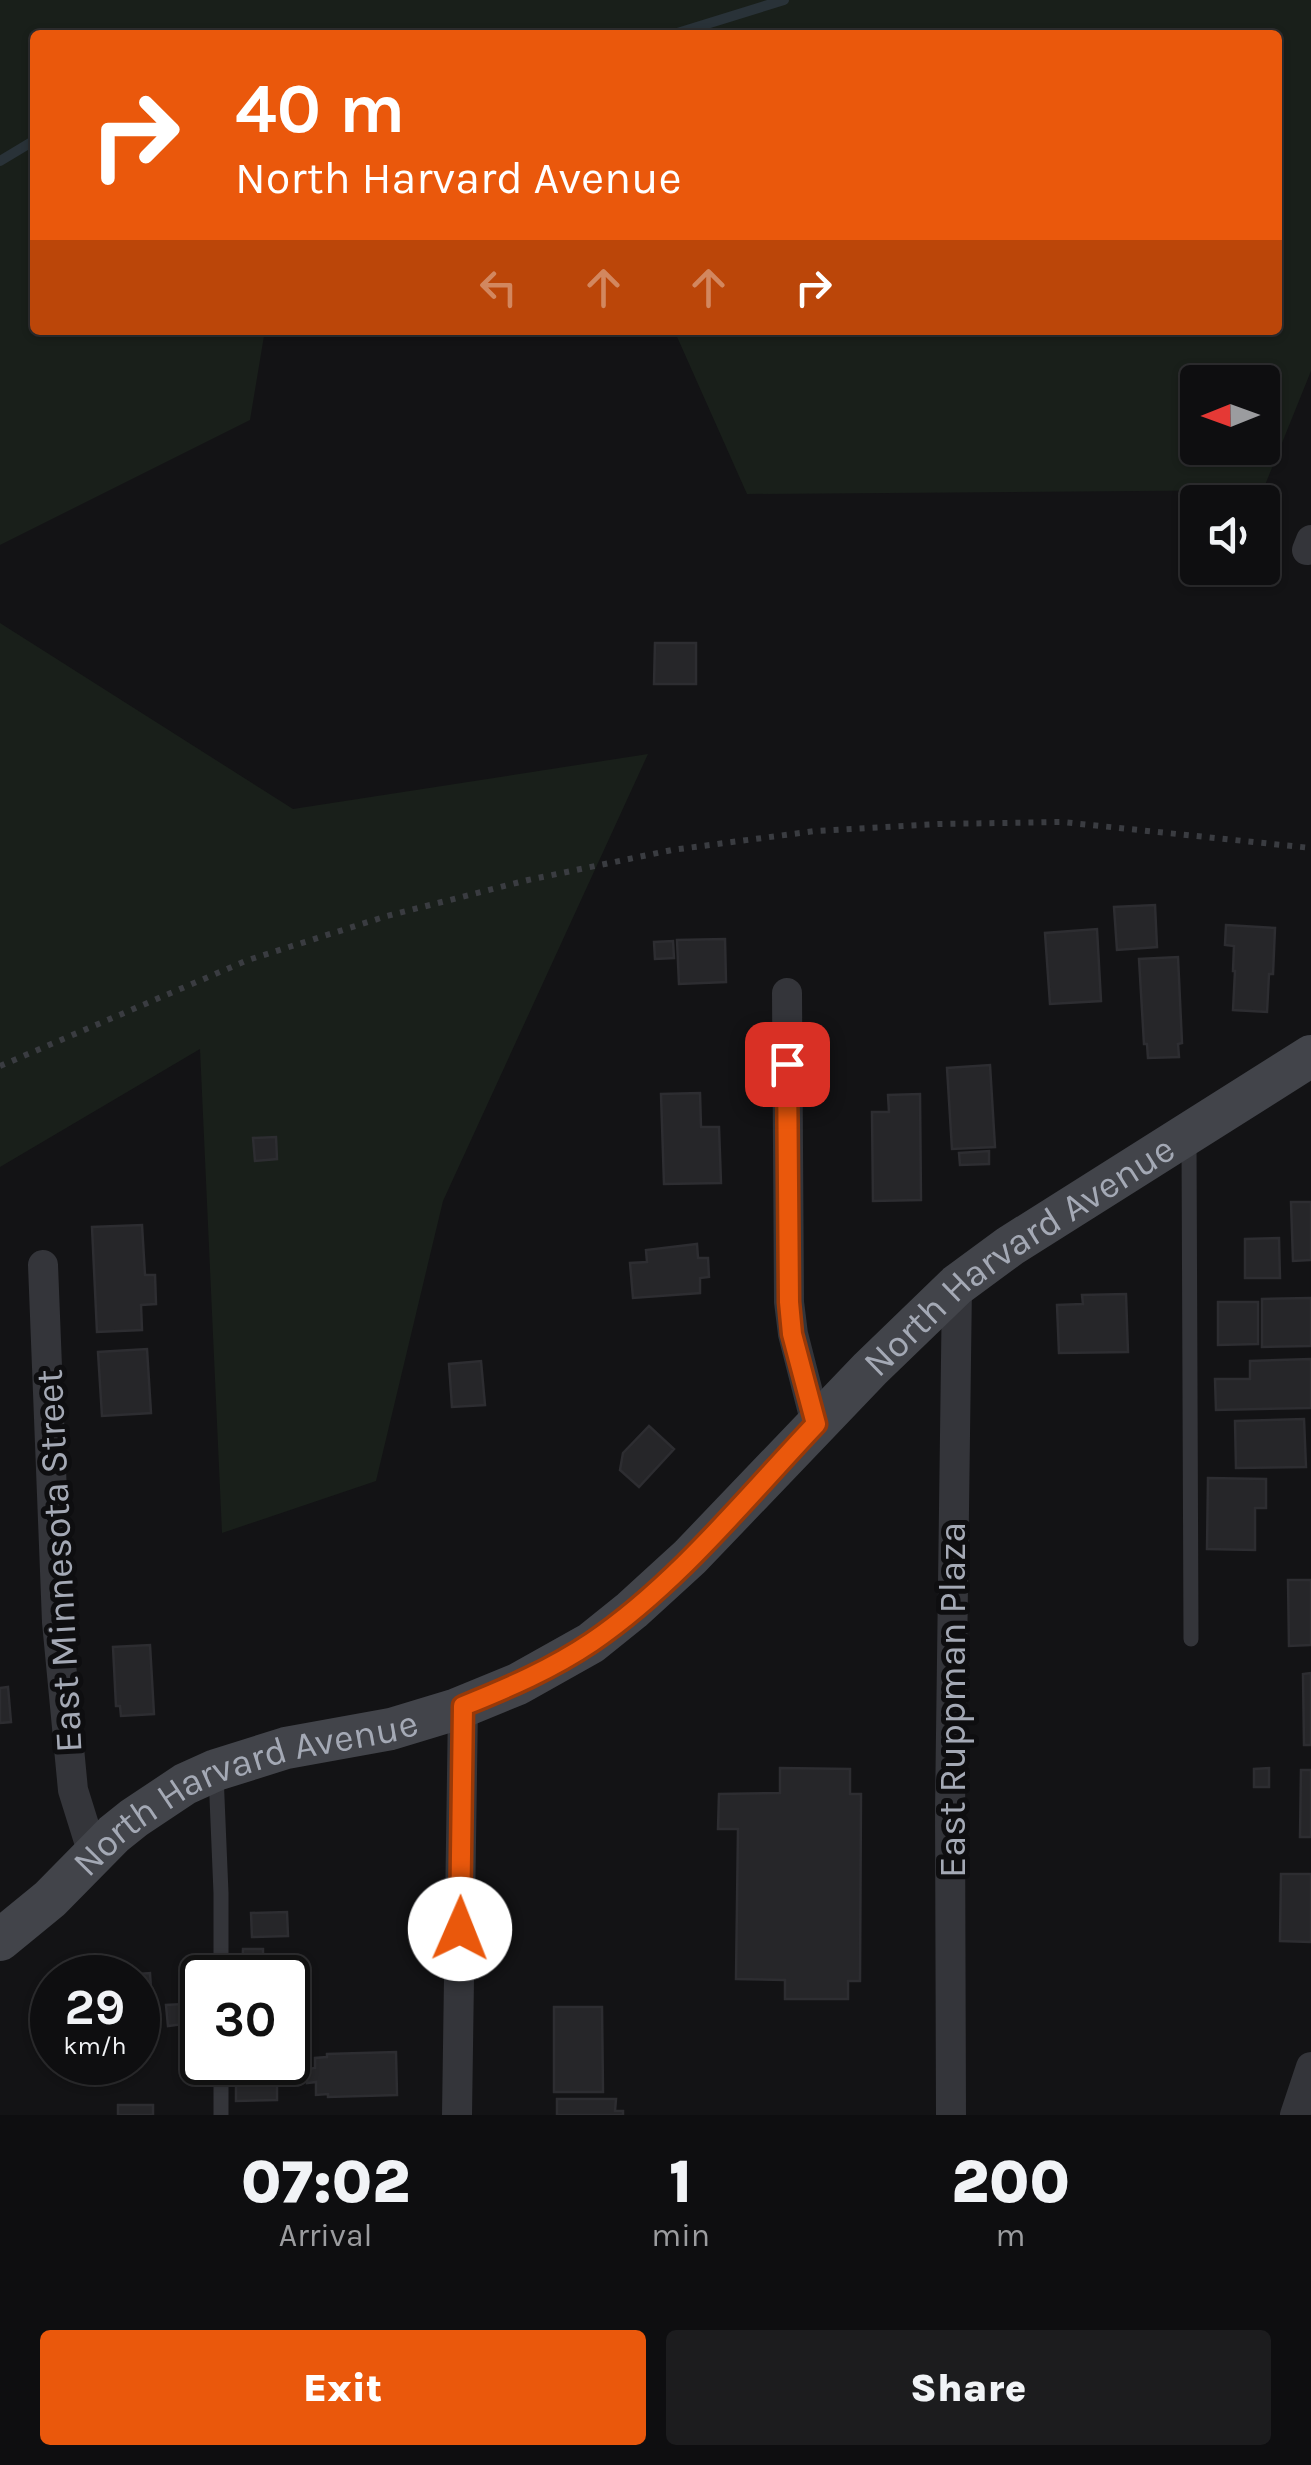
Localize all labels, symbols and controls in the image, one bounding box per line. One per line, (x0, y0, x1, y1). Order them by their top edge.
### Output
text: 40 m (235, 68, 405, 150)
icon: right (70, 70, 200, 200)
text: North Harvard Avenue (235, 152, 682, 204)
icon: left (471, 260, 526, 315)
icon: ahead (576, 260, 631, 315)
icon: ahead (681, 260, 736, 315)
icon: right (786, 260, 841, 315)
north arrow (1180, 365, 1280, 465)
map controls (1180, 365, 1280, 585)
button: sound (1180, 485, 1280, 585)
pin (745, 1022, 830, 1107)
icon: arrive (760, 1037, 815, 1092)
street label: North Harvard Avenue (854, 1126, 1183, 1386)
street label: East Minnesota Street (26, 1368, 92, 1754)
street label: East Ruppman Plaza (930, 1522, 975, 1878)
street label: North Harvard Avenue (63, 1700, 423, 1885)
position arrow (408, 1877, 512, 1981)
speed limit sign: 30 (180, 1955, 310, 2085)
text: 29 (65, 1978, 125, 2037)
text: km/h (63, 2031, 127, 2060)
text: 07:02 (241, 2147, 410, 2217)
text: 1 (669, 2147, 692, 2217)
text: 200 (951, 2147, 1070, 2217)
text: Arrival (279, 2217, 372, 2254)
text: min (651, 2217, 710, 2254)
text: m (996, 2217, 1025, 2254)
button: Exit (40, 2330, 646, 2445)
button: Share (666, 2330, 1271, 2445)

